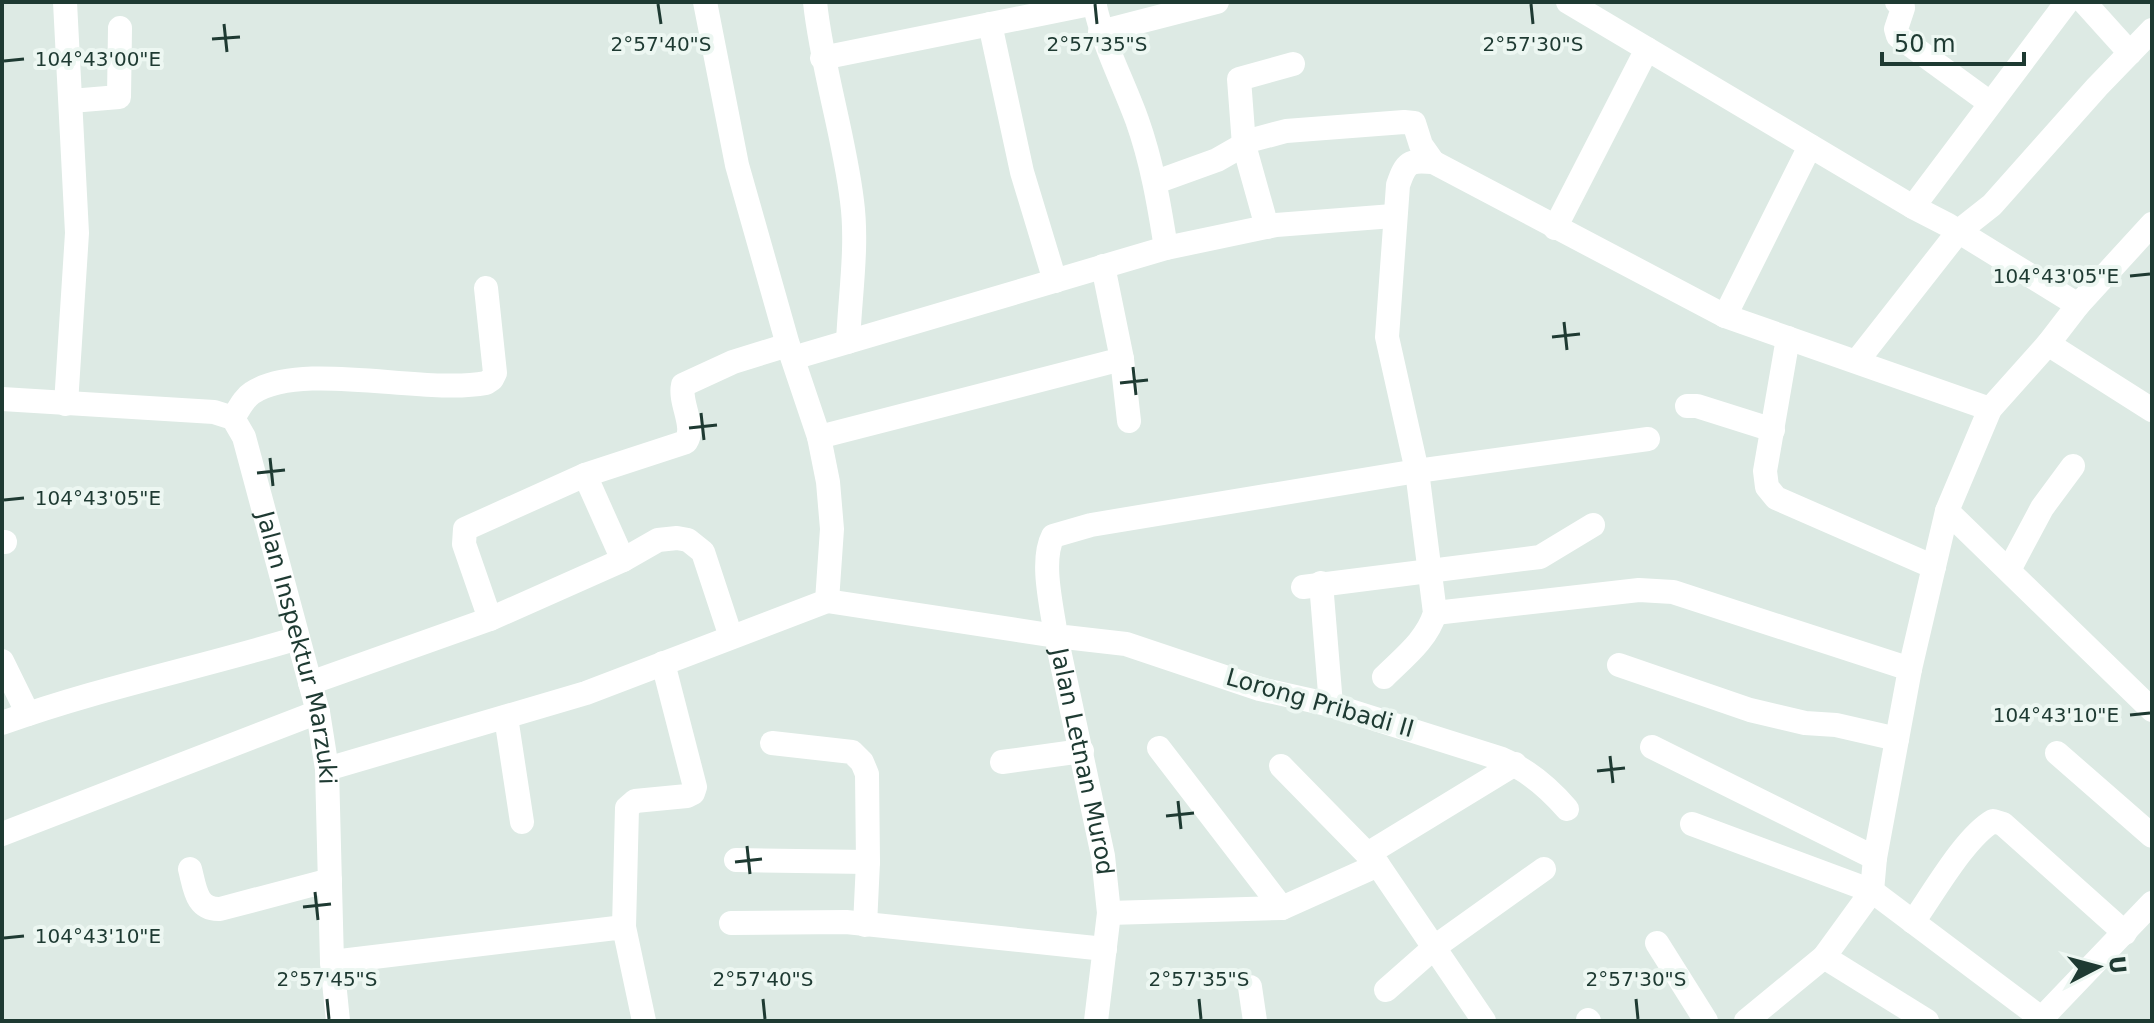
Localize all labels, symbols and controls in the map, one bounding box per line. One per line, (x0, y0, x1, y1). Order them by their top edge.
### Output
scale bar (1882, 16, 2024, 66)
text: 50 m (1894, 30, 1956, 58)
text: 2°57'40"S (610, 32, 712, 56)
text: 2°57'35"S (1046, 32, 1148, 56)
text: 2°57'30"S (1482, 32, 1584, 56)
text: 104°43'00"E (35, 47, 161, 71)
text: 104°43'05"E (1993, 264, 2119, 288)
text: 104°43'05"E (35, 486, 161, 510)
street label: Jalan Inspektur Marzuki (250, 506, 341, 785)
street label: Jalan Letnan Murod (1045, 644, 1119, 876)
street label: Lorong Pribadi II (1223, 663, 1417, 743)
text: 104°43'10"E (1993, 703, 2119, 727)
text: 104°43'10"E (35, 924, 161, 948)
north arrow (2058, 927, 2138, 1007)
text: U (2104, 955, 2131, 975)
text: 2°57'45"S (276, 967, 378, 991)
text: 2°57'40"S (712, 967, 814, 991)
text: 2°57'35"S (1148, 967, 1250, 991)
text: 2°57'30"S (1585, 967, 1687, 991)

